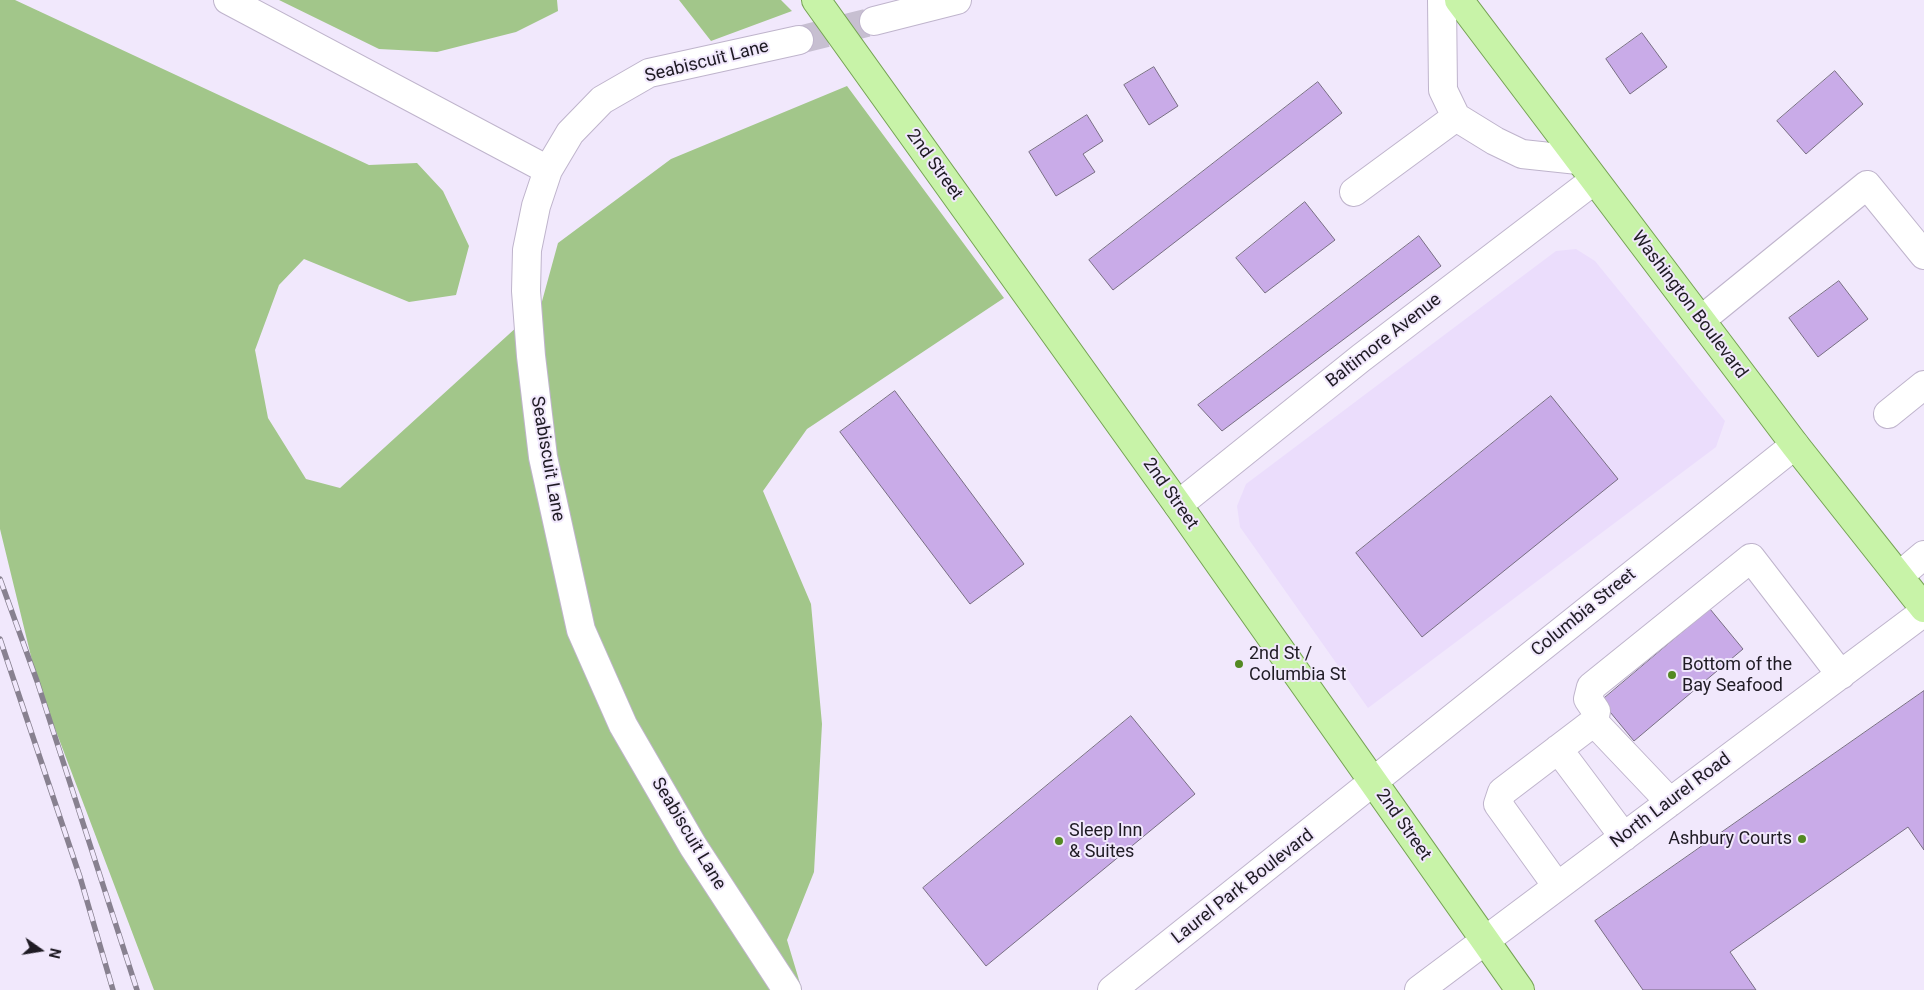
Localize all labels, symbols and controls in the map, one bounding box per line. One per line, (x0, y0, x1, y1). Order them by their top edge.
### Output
street label: Seabiscuit Lane (643, 36, 771, 88)
street label: 2nd Street (901, 125, 967, 205)
street label: Washington Boulevard (1626, 227, 1752, 383)
street label: Baltimore Avenue (1322, 289, 1446, 393)
street label: Seabiscuit Lane (525, 395, 569, 523)
street label: 2nd Street (1138, 454, 1202, 534)
street label: Columbia Street (1527, 564, 1641, 662)
place label: 2nd St / Columbia St (1249, 643, 1346, 686)
place label: Bottom of the Bay Seafood (1682, 654, 1792, 696)
marker: 2nd St / Columbia St (1233, 658, 1245, 670)
marker: Bottom of the Bay Seafood (1666, 669, 1678, 681)
street label: North Laurel Road (1607, 749, 1735, 853)
street label: Seabiscuit Lane (646, 774, 730, 894)
street label: 2nd Street (1371, 785, 1435, 865)
place label: Sleep Inn & Suites (1069, 820, 1143, 862)
street label: Laurel Park Boulevard (1168, 825, 1318, 949)
place label: Ashbury Courts (1668, 828, 1792, 850)
marker: Ashbury Courts (1796, 833, 1808, 845)
marker: Sleep Inn & Suites (1053, 835, 1065, 847)
north arrow (15, 925, 65, 975)
text: N (46, 947, 64, 960)

